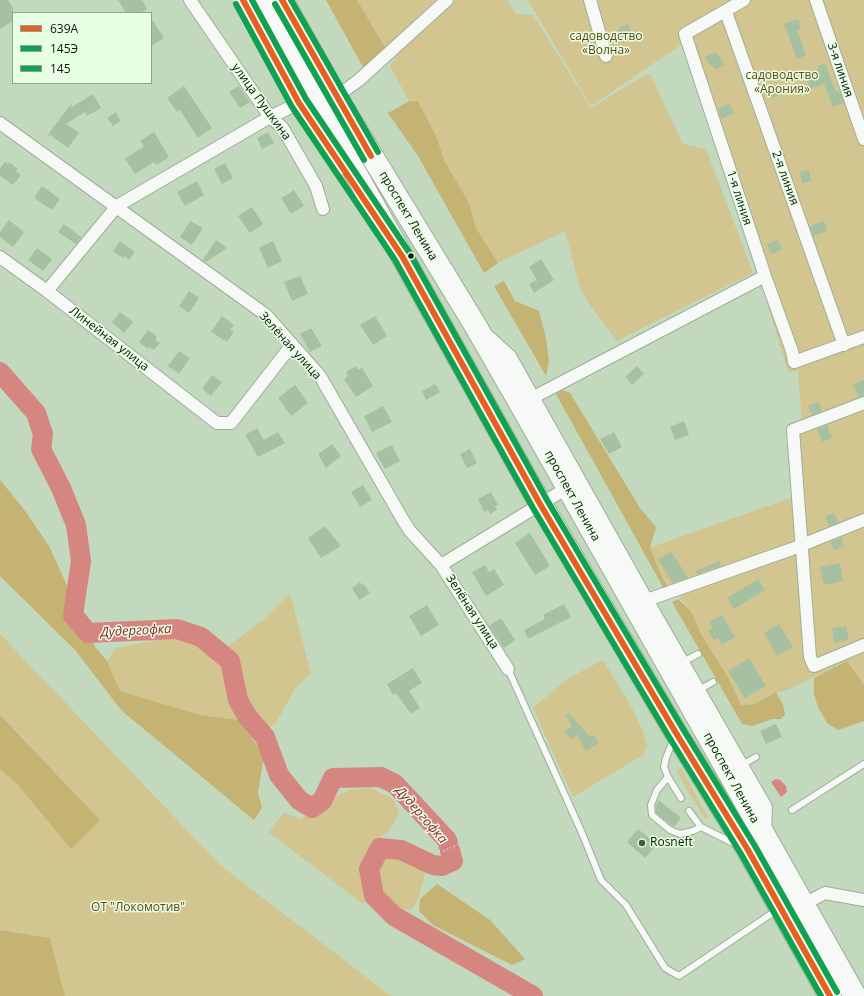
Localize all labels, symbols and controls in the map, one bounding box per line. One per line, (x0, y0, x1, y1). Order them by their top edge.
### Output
legend (12, 12, 152, 84)
text: 639А (50, 20, 78, 37)
park label: садоводство «Волна» (569, 30, 643, 58)
text: 145Э (50, 40, 78, 57)
street label: 3-я линия (824, 41, 856, 99)
text: 145 (50, 60, 71, 77)
street label: улица Пушкина (228, 61, 294, 143)
park label: садоводство «Арония» (745, 69, 819, 97)
street label: 2-я линия (769, 149, 801, 207)
street label: проспект Ленина (376, 169, 440, 263)
street label: 1-я линия (723, 169, 755, 227)
unlabelled marker (406, 251, 416, 261)
street label: Линейная улица (66, 304, 152, 374)
street label: Зелёная улица (256, 309, 324, 383)
street label: проспект Ленина (541, 448, 603, 544)
street label: Зелёная улица (443, 572, 501, 652)
water label: Дудергофка (100, 621, 172, 641)
street label: проспект Ленина (700, 730, 762, 826)
water label: Дудергофка (392, 783, 450, 847)
place label: Rosneft (650, 836, 693, 850)
marker: Rosneft (637, 838, 647, 848)
park label: ОТ "Локомотив" (91, 901, 185, 915)

